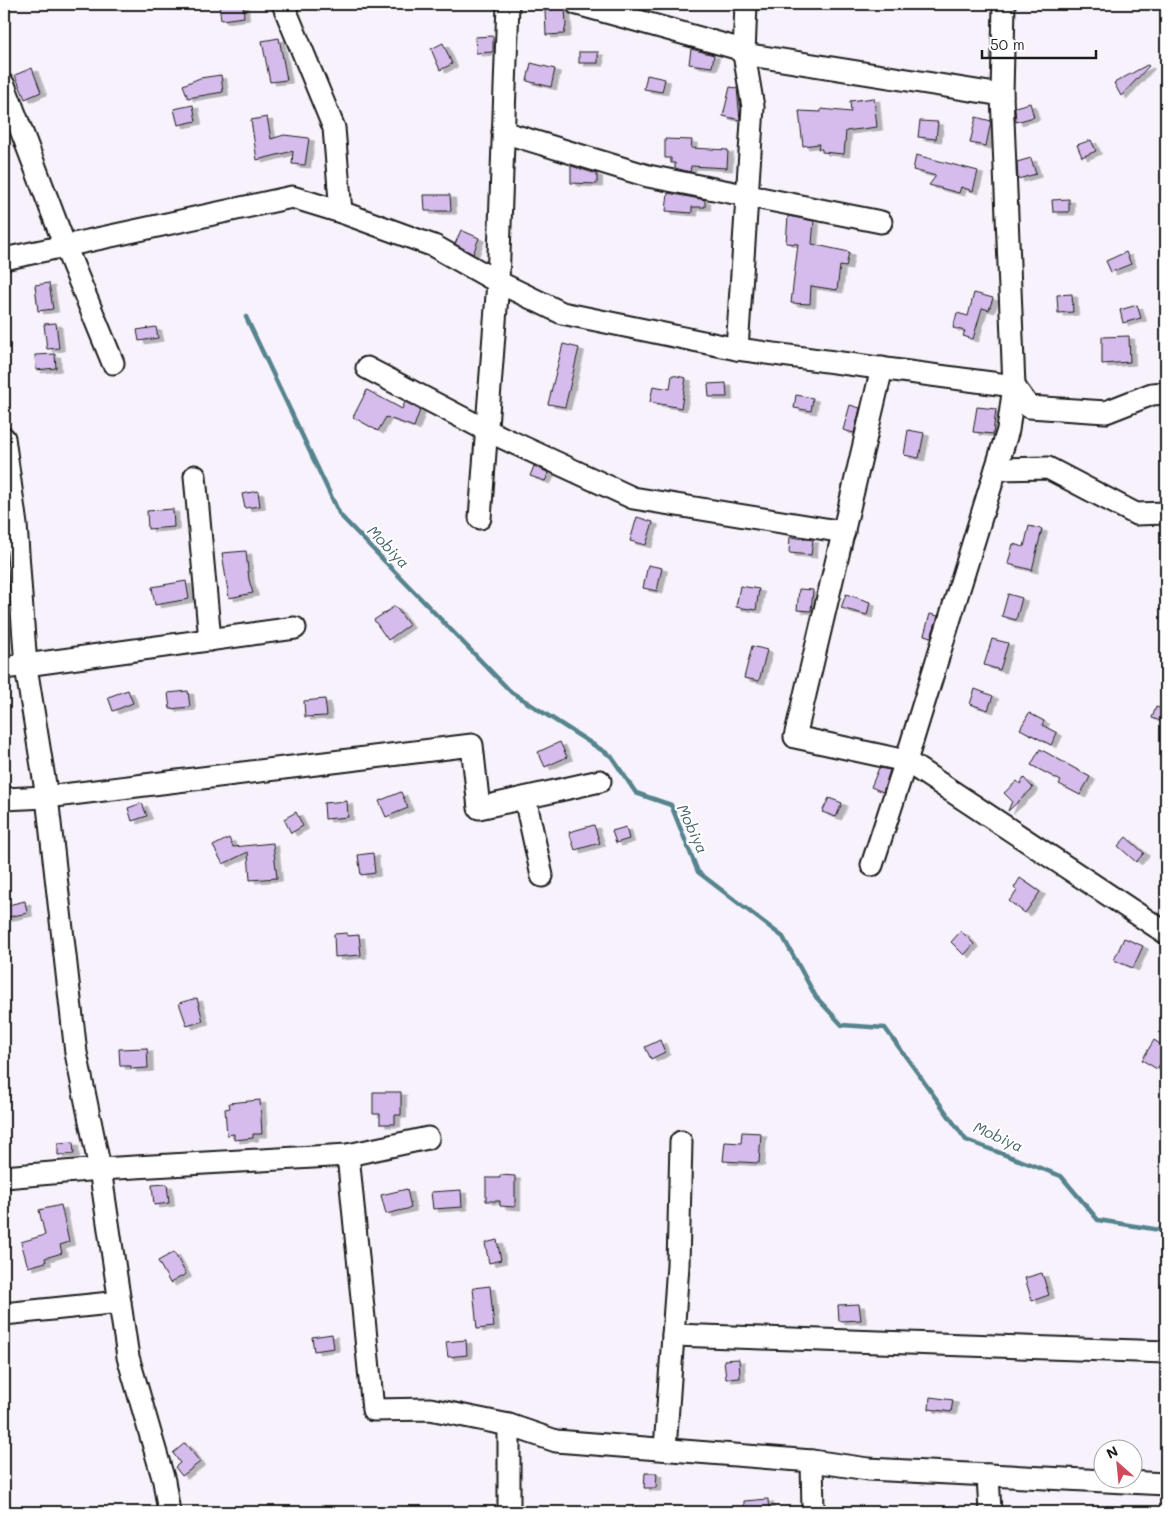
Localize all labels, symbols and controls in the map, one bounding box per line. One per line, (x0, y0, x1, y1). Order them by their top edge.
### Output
scale bar (982, 28, 1096, 60)
text: 50 m (990, 34, 1025, 54)
water label: Mobiya (363, 521, 414, 572)
water label: Mobiya (673, 801, 713, 856)
water label: Mobiya (971, 1116, 1026, 1156)
north arrow (1092, 1438, 1142, 1488)
text: N (1103, 1441, 1121, 1463)

